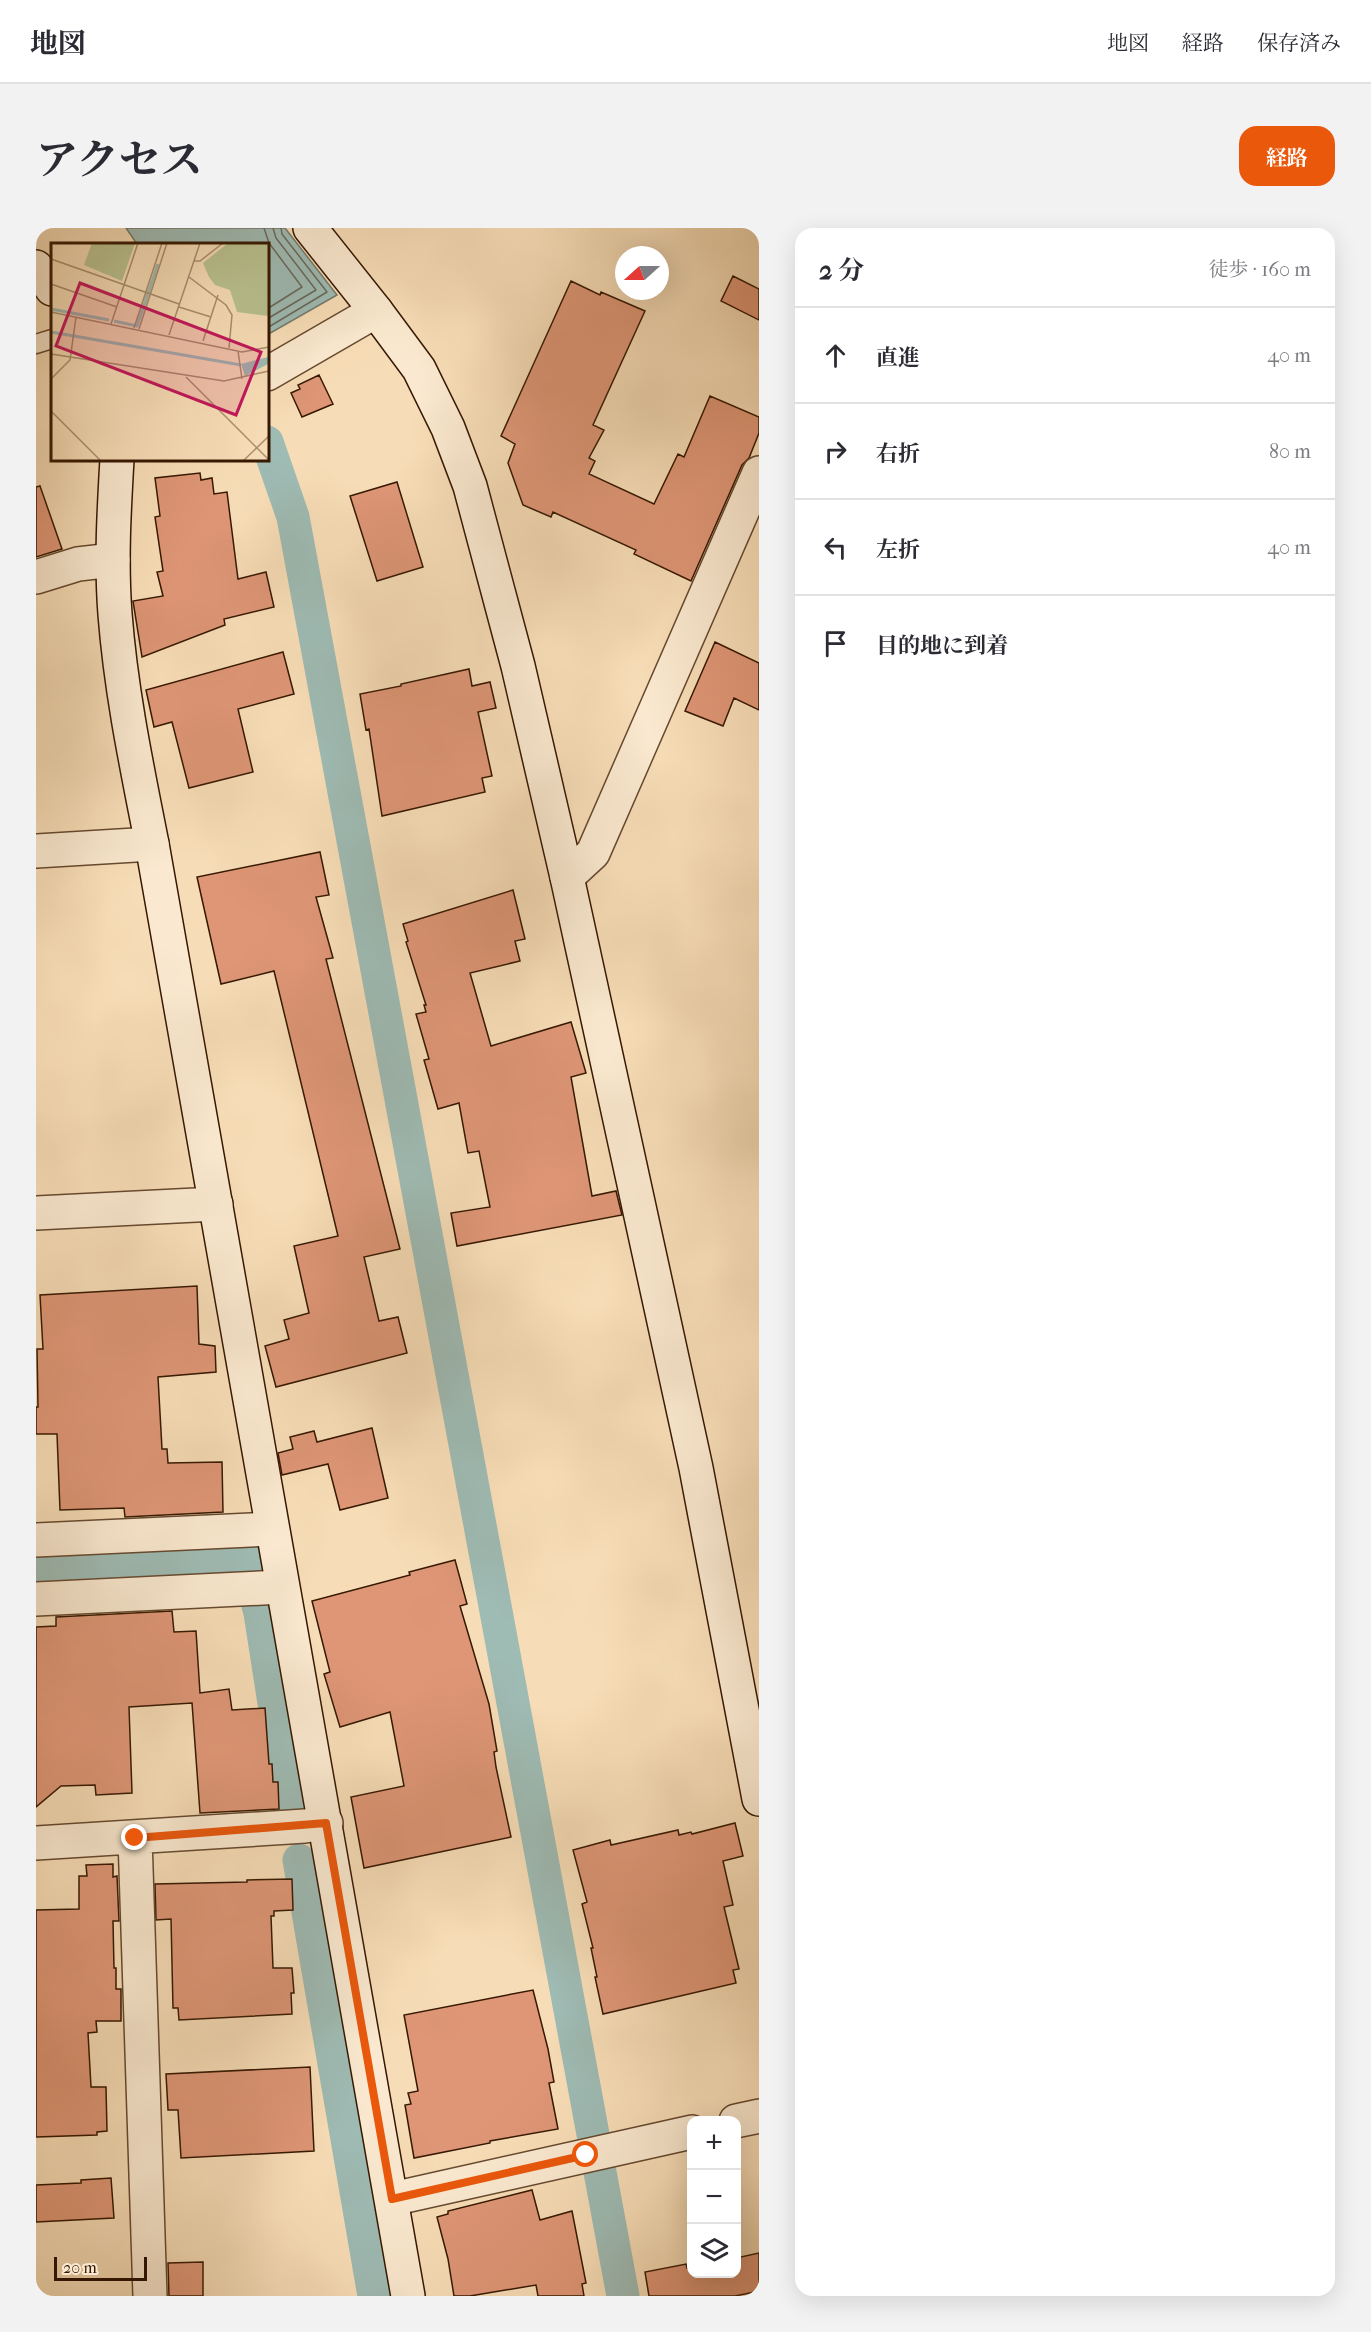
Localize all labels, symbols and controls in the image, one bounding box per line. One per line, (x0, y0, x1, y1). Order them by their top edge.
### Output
text: 地図 (30, 27, 86, 60)
text: 地図 (1107, 31, 1149, 55)
text: 経路 (1182, 31, 1224, 55)
text: 保存済み (1257, 31, 1341, 55)
button: 経路 (1239, 126, 1335, 186)
text: アクセス (36, 136, 203, 185)
inset map (51, 243, 268, 460)
north arrow (615, 246, 669, 300)
text: 2 分 (819, 255, 864, 286)
text: 徒歩 · 160 m (1209, 258, 1311, 281)
icon: ahead (819, 339, 852, 372)
text: 40 m (1267, 344, 1311, 367)
text: 直進 (876, 345, 920, 371)
icon: right (819, 435, 852, 468)
text: 80 m (1269, 440, 1311, 463)
text: 右折 (876, 441, 920, 467)
icon: left (819, 531, 852, 564)
text: 40 m (1267, 536, 1311, 559)
text: 左折 (876, 537, 920, 563)
icon: arrive (819, 627, 852, 660)
text: 目的地に到着 (876, 633, 1008, 659)
route end (121, 1824, 147, 1850)
map controls (687, 2116, 741, 2278)
button: + (687, 2116, 741, 2170)
route start (572, 2141, 598, 2167)
button: − (687, 2170, 741, 2224)
button: layers (687, 2224, 741, 2278)
scale bar (54, 2254, 147, 2282)
text: 20 m (63, 2258, 97, 2277)

